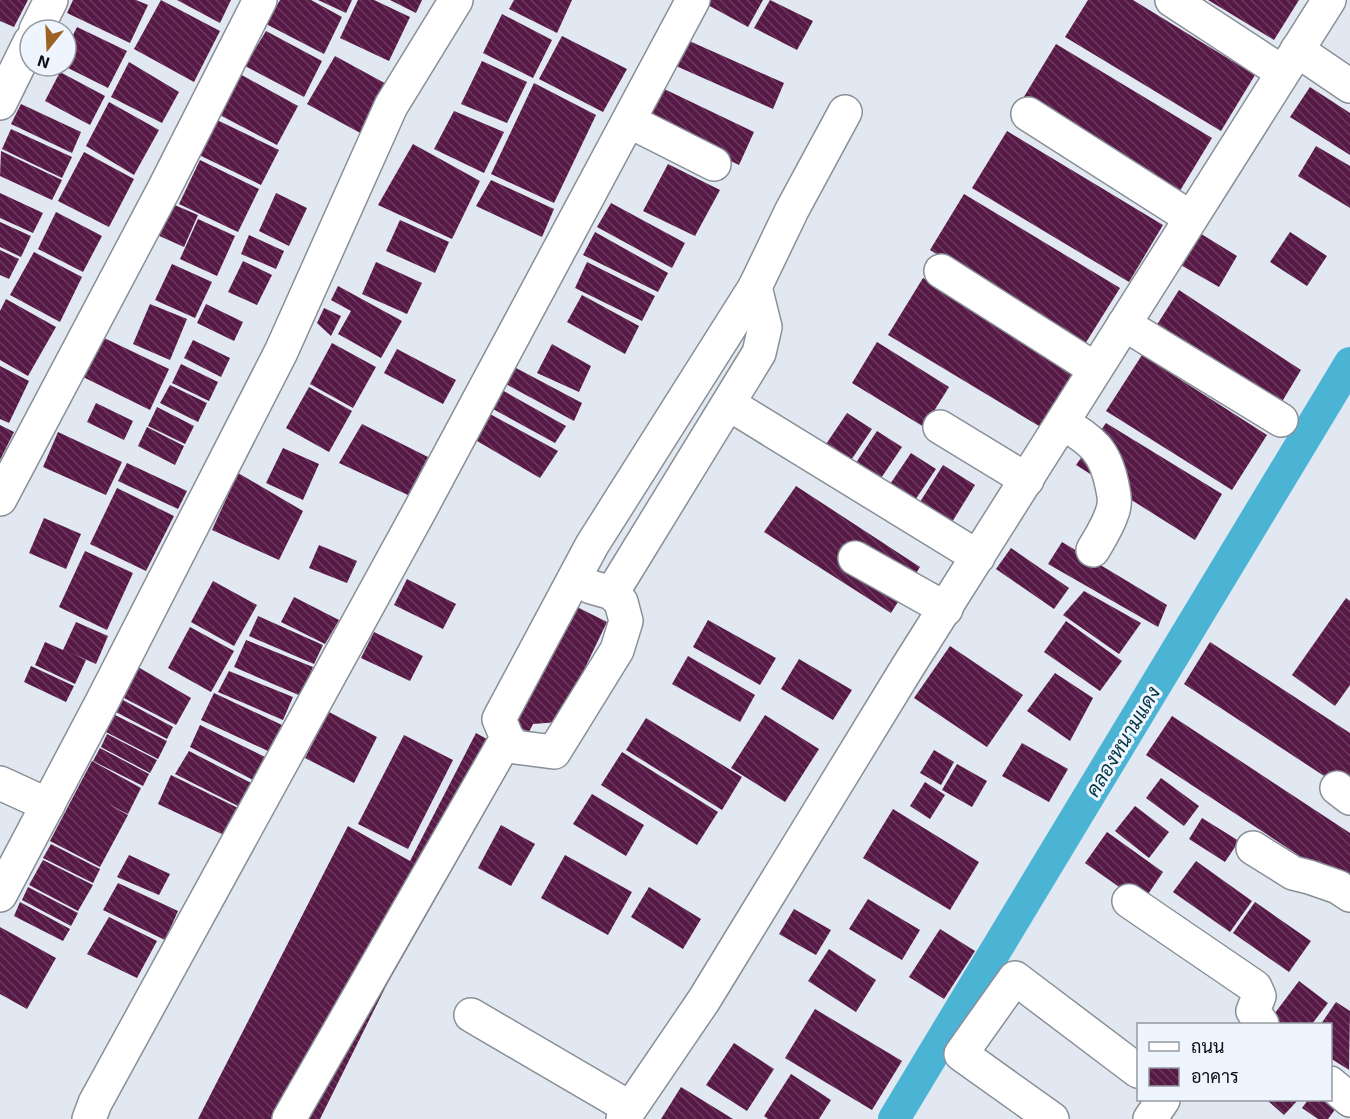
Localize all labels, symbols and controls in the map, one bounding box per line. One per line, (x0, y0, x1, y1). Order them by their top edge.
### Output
north arrow (18, 18, 78, 78)
text: N (35, 52, 52, 74)
water label: คลองหนามแดง (1080, 681, 1164, 801)
legend (1137, 1023, 1332, 1101)
text: ถนน (1191, 1035, 1224, 1057)
text: อาคาร (1191, 1065, 1239, 1087)

